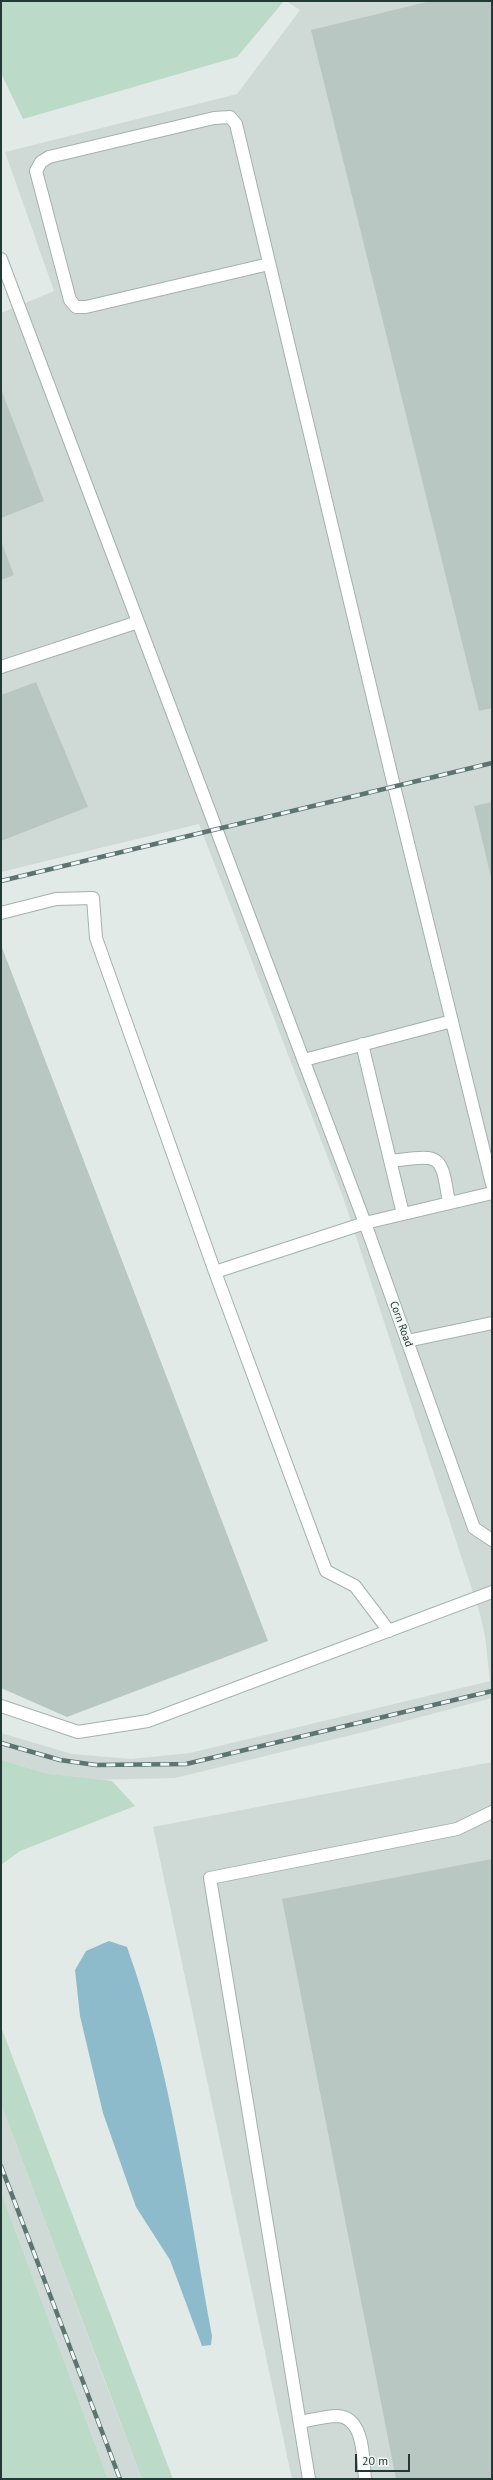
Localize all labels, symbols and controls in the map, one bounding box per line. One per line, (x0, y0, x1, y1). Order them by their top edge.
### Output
street label: Corn Road (387, 1299, 415, 1349)
scale bar (357, 2446, 412, 2472)
text: 20 m (362, 2453, 388, 2468)

